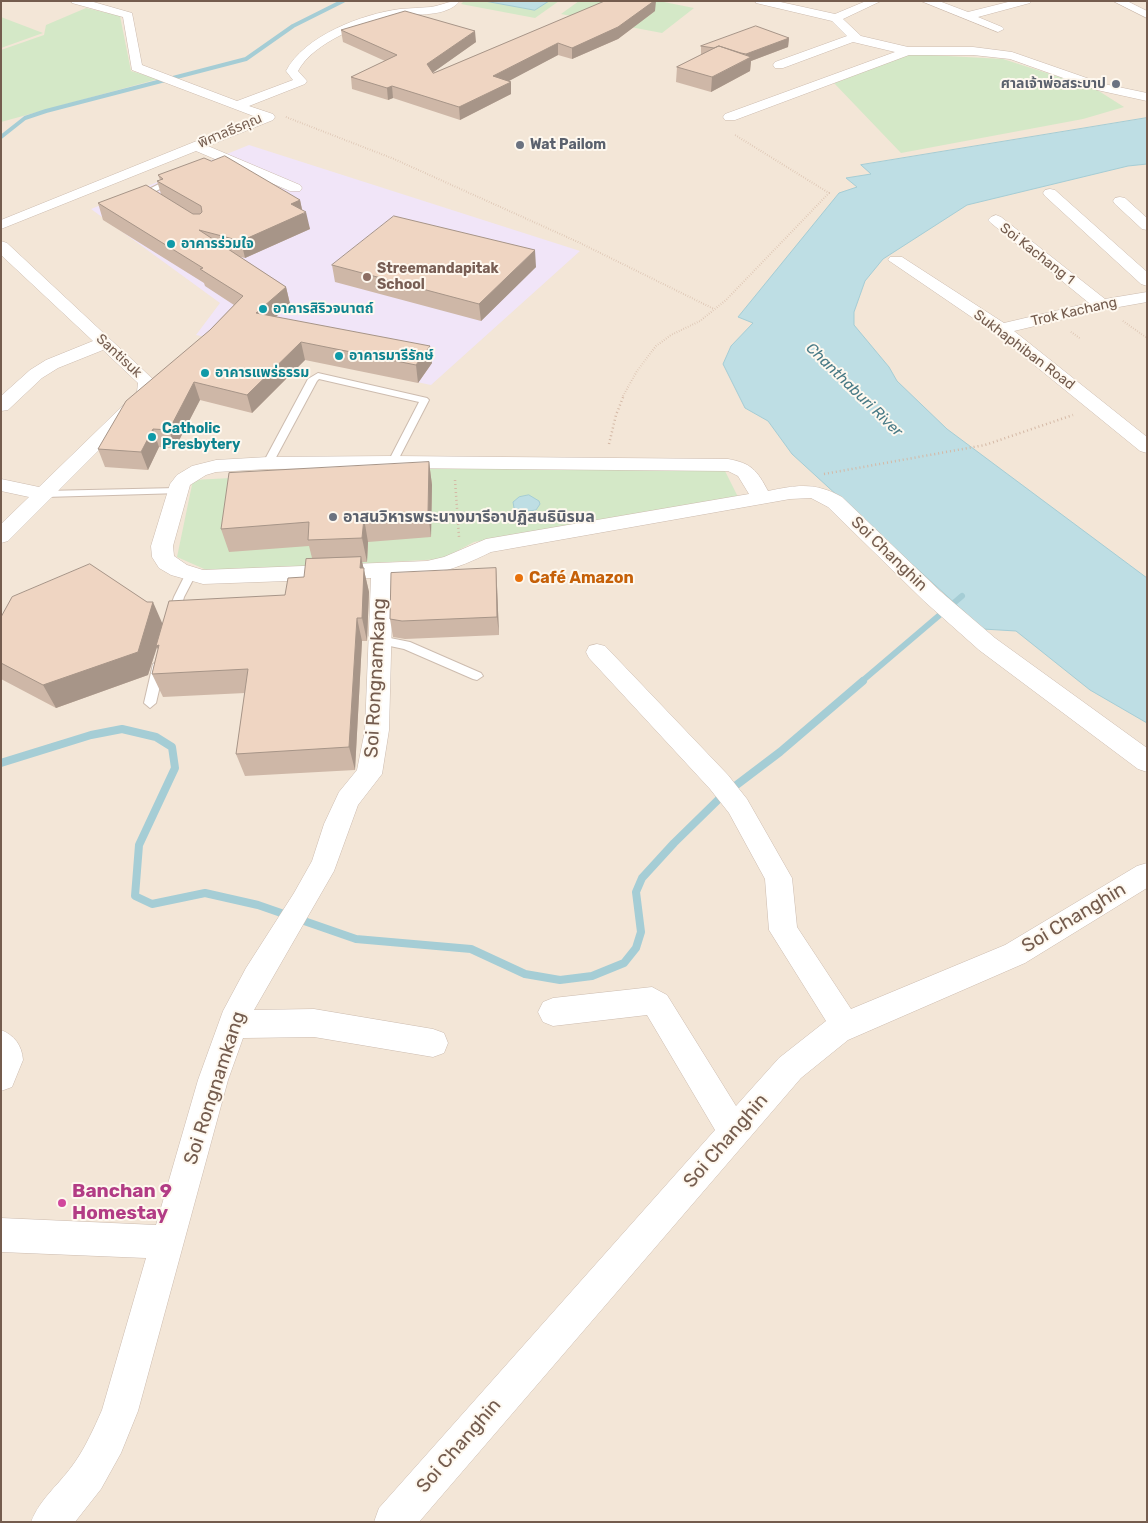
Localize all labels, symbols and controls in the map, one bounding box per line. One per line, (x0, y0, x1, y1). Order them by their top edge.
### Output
place label: ศาลเจ้าพ่อสระบาป (1001, 76, 1106, 92)
marker: ศาลเจ้าพ่อสระบาป (1110, 78, 1122, 90)
street label: พิศาลธีรคุณ (195, 110, 265, 152)
place label: Wat Pailom (530, 137, 606, 153)
marker: Wat Pailom (514, 139, 526, 151)
street label: Soi Kachang 1 (996, 220, 1078, 288)
place label: อาคารร่วมใจ (181, 236, 254, 252)
marker: อาคารร่วมใจ (165, 238, 177, 250)
place label: Streemandapitak School (377, 261, 499, 294)
marker: Streemandapitak School (361, 271, 373, 283)
street label: Trok Kachang (1029, 294, 1119, 330)
place label: อาคารสิริวจนาตถ์ (273, 301, 374, 317)
marker: อาคารสิริวจนาตถ์ (257, 303, 269, 315)
street label: Sukhaphiban Road (970, 307, 1078, 393)
street label: Santisuk (93, 331, 145, 381)
water label: Chanthaburi River (802, 339, 906, 441)
place label: อาคารมารีรักษ์ (349, 348, 434, 364)
marker: อาคารมารีรักษ์ (333, 350, 345, 362)
place label: อาคารแพร่ธรรม (215, 365, 309, 381)
marker: อาคารแพร่ธรรม (199, 367, 211, 379)
place label: Catholic Presbytery (162, 421, 240, 454)
marker: Catholic Presbytery (146, 431, 158, 443)
place label: อาสนวิหารพระนางมารีอาปฏิสนธินิรมล (343, 507, 595, 527)
marker: อาสนวิหารพระนางมารีอาปฏิสนธินิรมล (327, 511, 339, 523)
street label: Soi Changhin (847, 513, 931, 595)
place label: Café Amazon (529, 568, 634, 588)
marker: Café Amazon (513, 572, 525, 584)
street label: Soi Rongnamkang (360, 598, 392, 758)
street label: Soi Changhin (1018, 878, 1130, 958)
street label: Soi Rongnamkang (179, 1008, 251, 1168)
street label: Soi Changhin (679, 1089, 773, 1193)
place label: Banchan 9 Homestay (72, 1181, 172, 1225)
marker: Banchan 9 Homestay (56, 1197, 68, 1209)
street label: Soi Changhin (412, 1394, 506, 1498)

